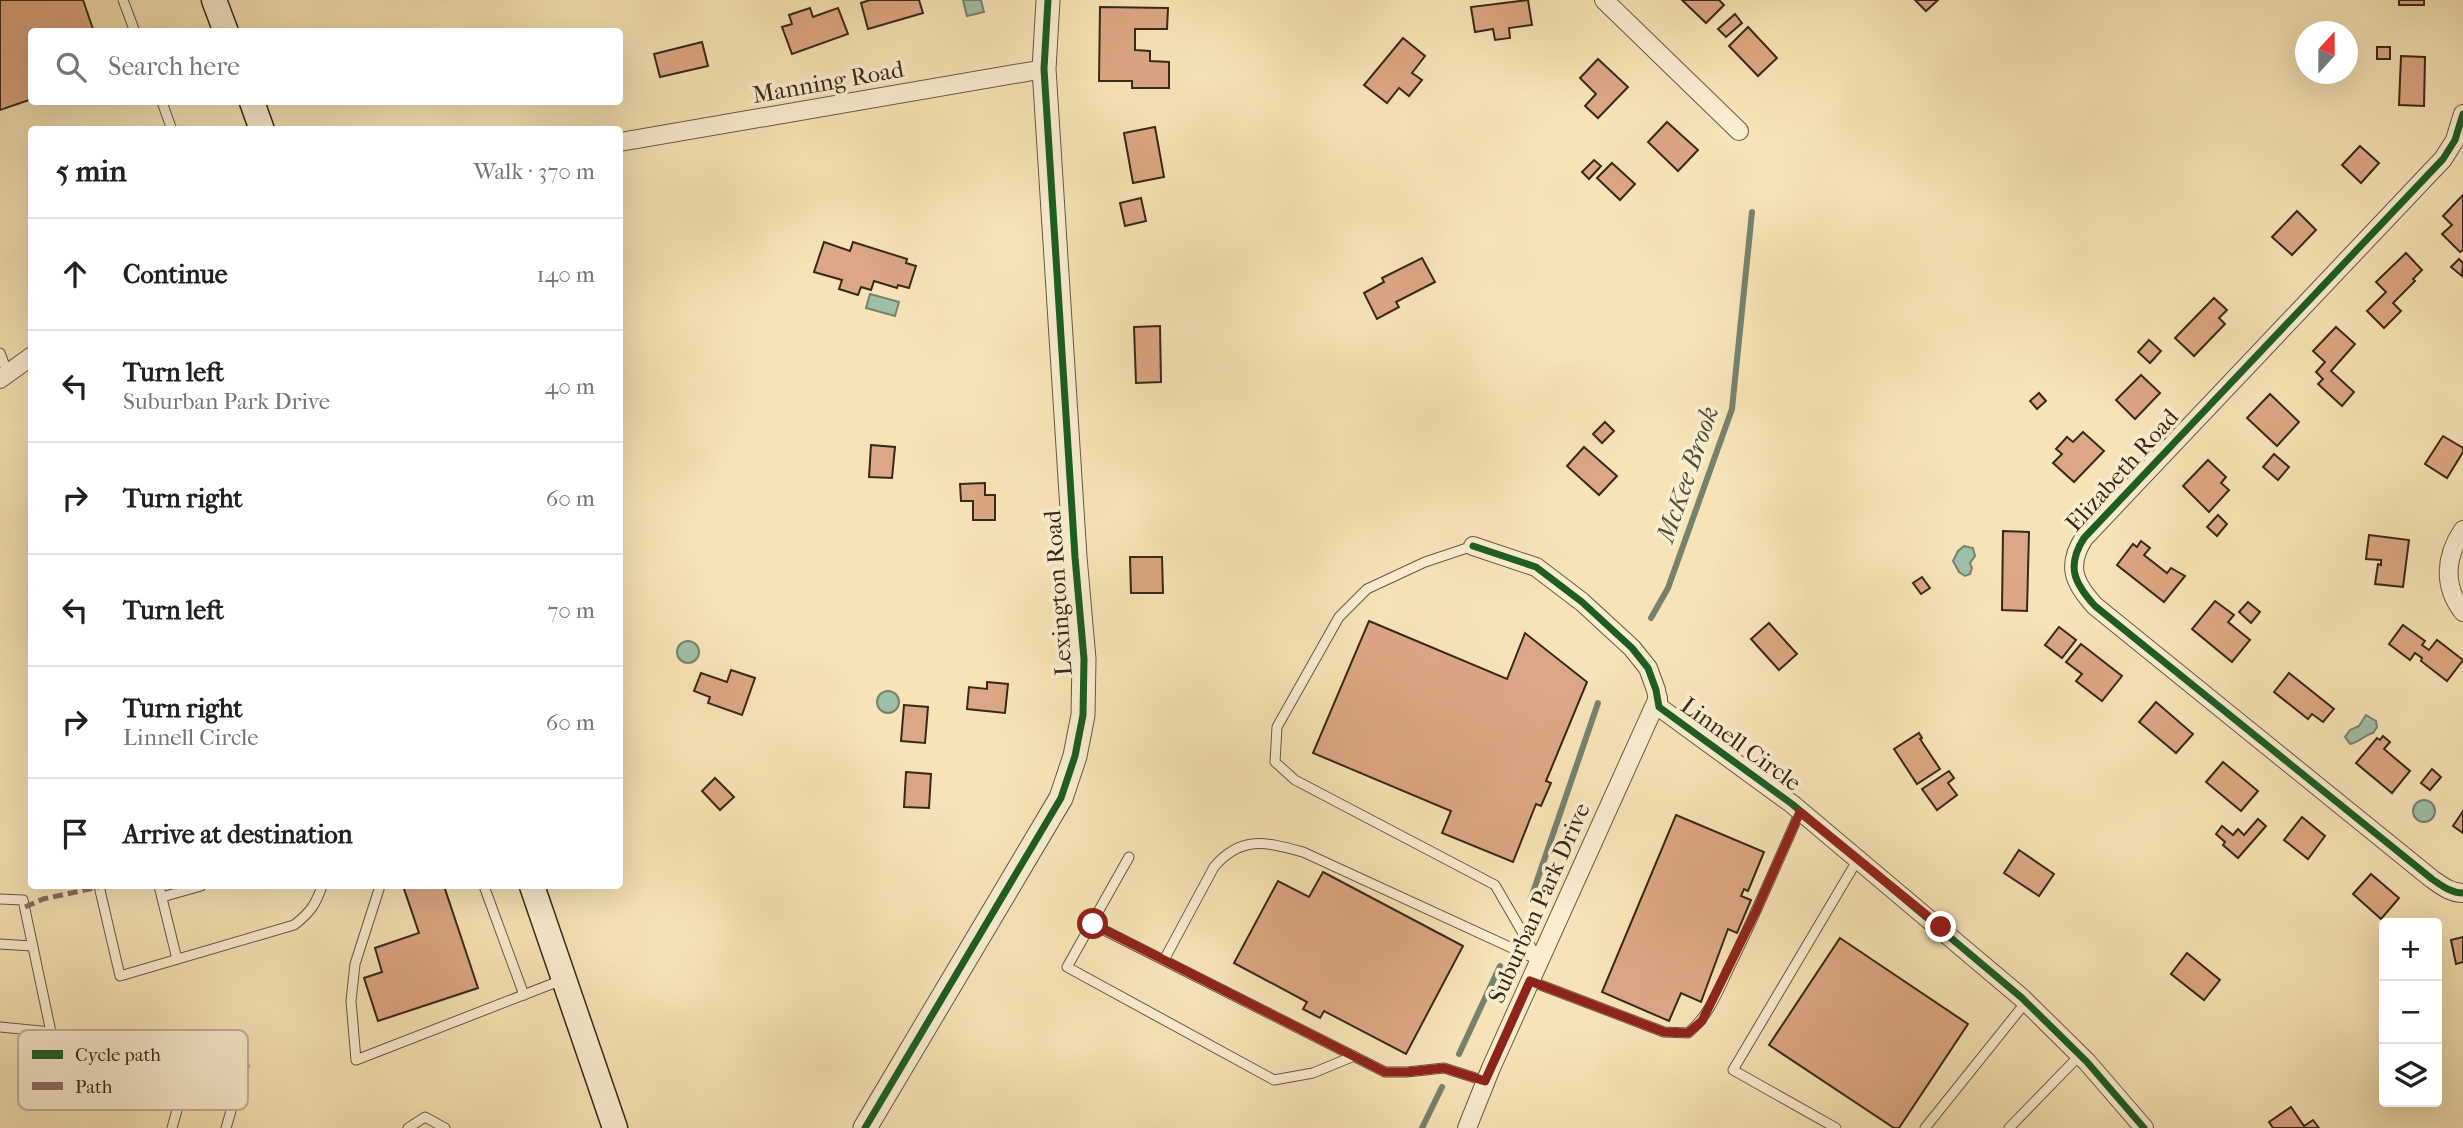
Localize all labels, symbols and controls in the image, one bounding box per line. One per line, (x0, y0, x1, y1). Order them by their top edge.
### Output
north arrow (2295, 21, 2358, 84)
search box (28, 28, 623, 105)
icon: search (52, 48, 90, 86)
text: Search here (108, 51, 240, 82)
street label: Manning Road (750, 55, 907, 109)
text: 5 min (56, 154, 127, 189)
text: Walk · 370 m (473, 158, 595, 185)
icon: ahead (56, 255, 94, 293)
text: Continue (123, 259, 228, 290)
text: 140 m (536, 261, 595, 288)
text: Turn left (123, 357, 224, 388)
icon: left (56, 367, 94, 405)
text: 40 m (545, 373, 595, 400)
text: Suburban Park Drive (123, 388, 330, 415)
water label: McKee Brook (1649, 402, 1725, 548)
street label: Elizabeth Road (2060, 402, 2185, 537)
icon: right (56, 479, 94, 517)
text: Turn right (123, 483, 243, 514)
text: 60 m (546, 485, 595, 512)
street label: Lexington Road (1038, 508, 1078, 677)
icon: left (56, 591, 94, 629)
text: Turn left (123, 595, 224, 626)
text: 70 m (547, 597, 595, 624)
street label: Linnell Circle (1676, 691, 1807, 797)
text: Turn right (123, 693, 243, 724)
icon: right (56, 703, 94, 741)
text: 60 m (546, 709, 595, 736)
text: Linnell Circle (123, 724, 259, 751)
street label: Suburban Park Drive (1482, 798, 1596, 1007)
icon: arrive (56, 815, 94, 853)
text: Arrive at destination (123, 819, 353, 850)
route start (1077, 908, 1108, 939)
route end (1925, 911, 1956, 942)
map controls (2379, 918, 2442, 1107)
button: + (2379, 918, 2442, 981)
button: − (2379, 981, 2442, 1044)
legend (18, 1030, 248, 1110)
text: Cycle path (75, 1044, 161, 1066)
button: layers (2379, 1044, 2442, 1107)
text: Path (75, 1076, 113, 1098)

